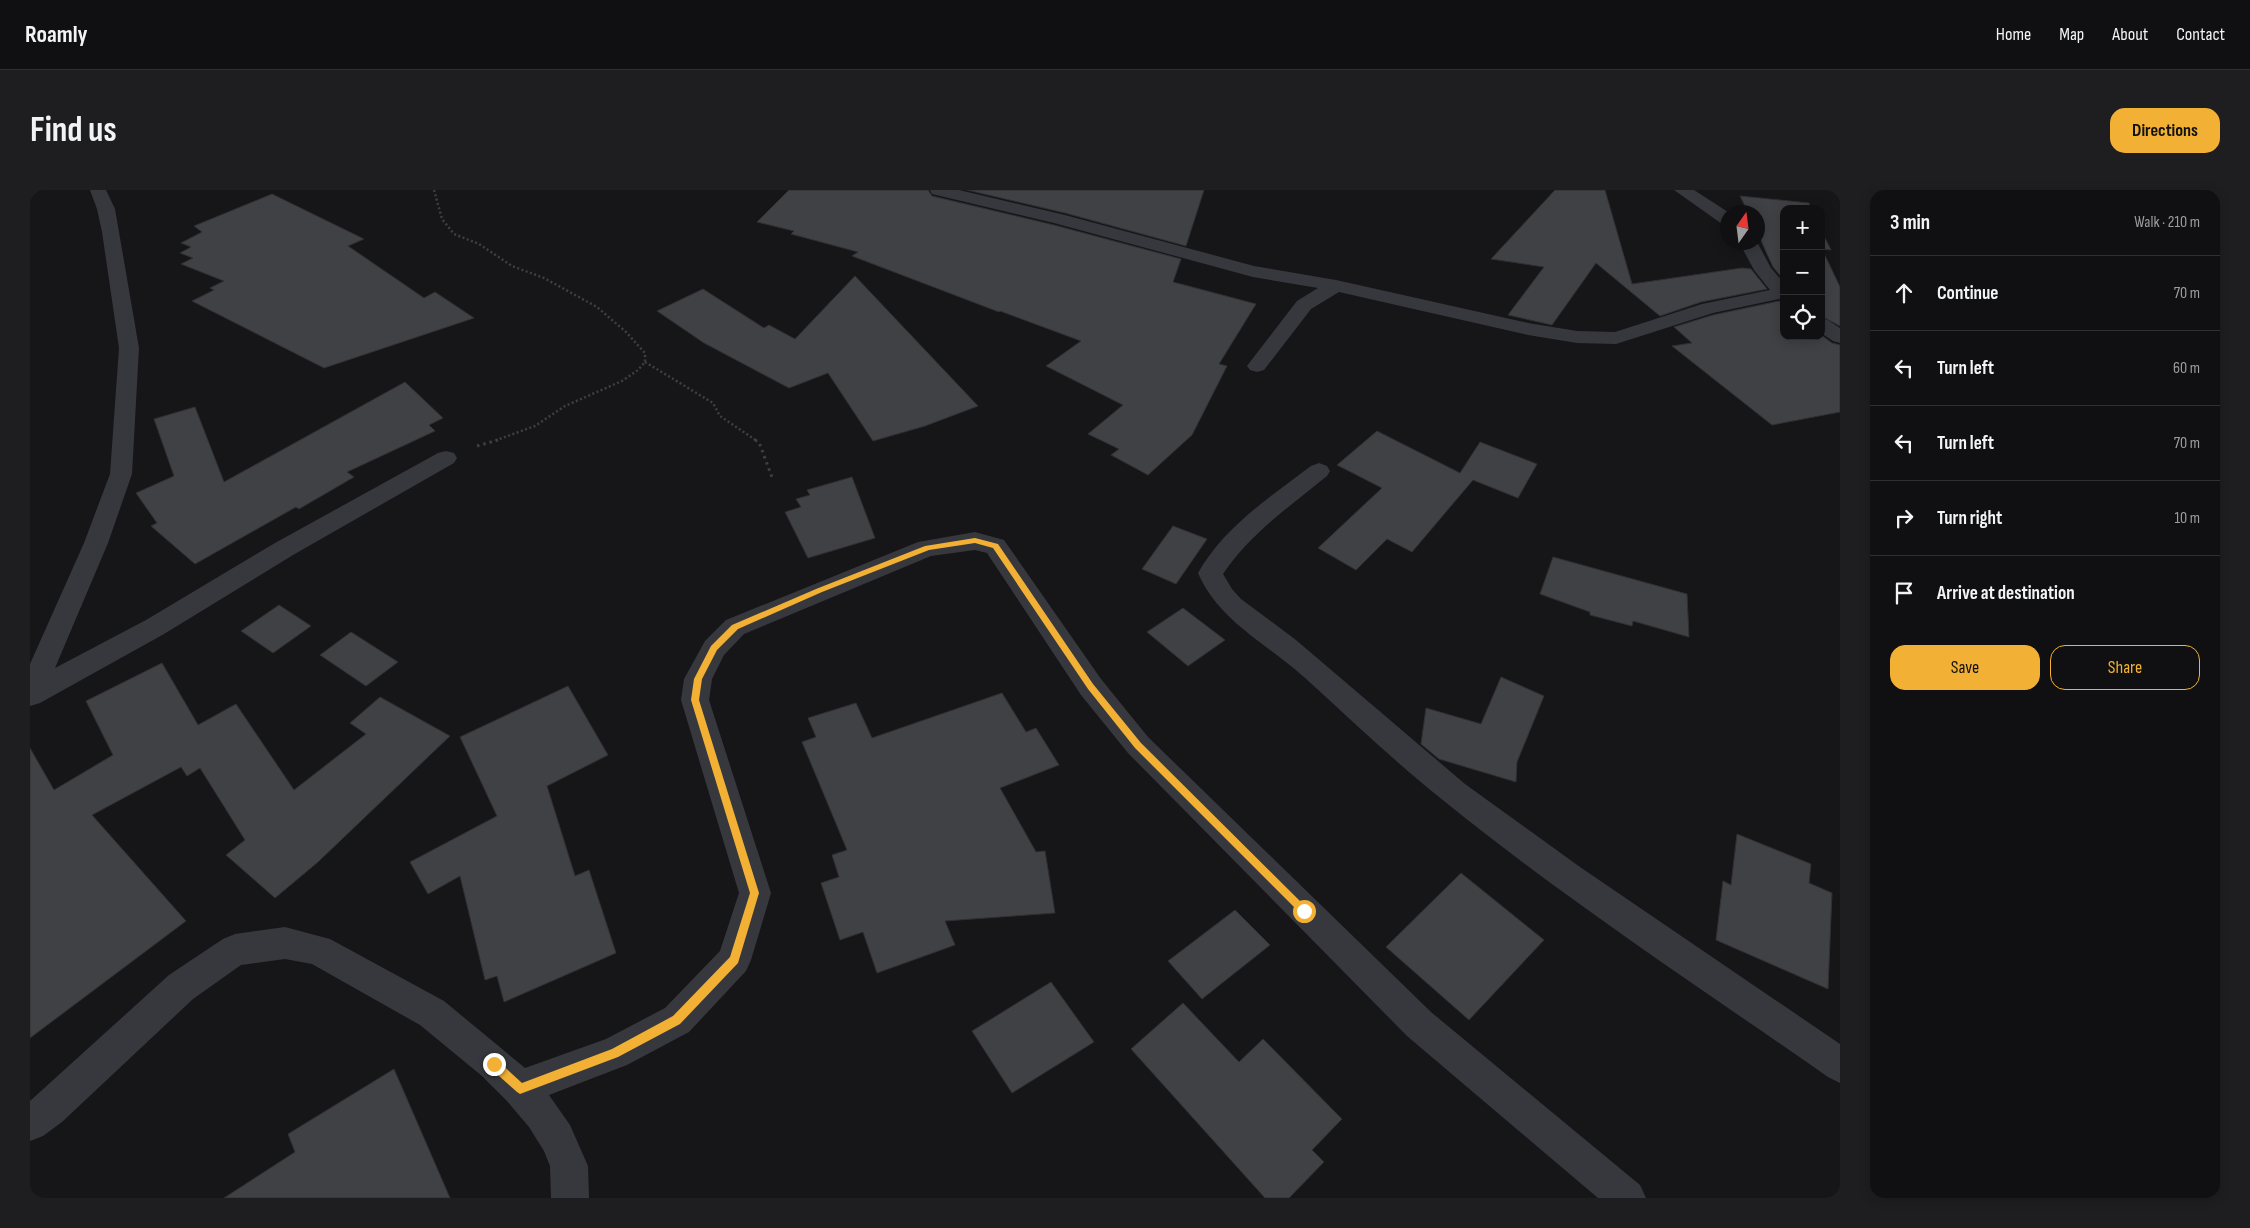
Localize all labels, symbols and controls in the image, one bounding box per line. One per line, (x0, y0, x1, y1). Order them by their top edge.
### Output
text: Roamly (25, 20, 88, 49)
text: Home (1996, 24, 2031, 45)
text: Map (2059, 24, 2084, 45)
text: About (2112, 24, 2148, 45)
text: Contact (2176, 24, 2225, 45)
button: Directions (2110, 108, 2220, 153)
text: Find us (30, 109, 117, 152)
north arrow (1720, 205, 1765, 250)
map controls (1780, 205, 1825, 340)
button: + (1780, 205, 1825, 250)
text: 3 min (1890, 210, 1930, 235)
text: Walk · 210 m (2134, 213, 2200, 232)
button: − (1780, 250, 1825, 295)
icon: ahead (1890, 279, 1918, 307)
text: Continue (1937, 282, 1998, 305)
text: 70 m (2174, 284, 2200, 303)
button: locate (1780, 295, 1825, 340)
icon: left (1890, 354, 1918, 382)
text: Turn left (1937, 357, 1994, 380)
text: 60 m (2173, 359, 2200, 378)
icon: left (1890, 429, 1918, 457)
text: Turn left (1937, 432, 1994, 455)
text: 70 m (2174, 434, 2200, 453)
icon: right (1890, 504, 1918, 532)
text: Turn right (1937, 507, 2002, 530)
text: 10 m (2174, 509, 2200, 528)
icon: arrive (1890, 579, 1918, 607)
text: Arrive at destination (1937, 582, 2075, 605)
button: Save (1890, 645, 2040, 690)
button: Share (2050, 645, 2200, 690)
route start (1293, 900, 1316, 923)
route end (483, 1053, 506, 1076)

